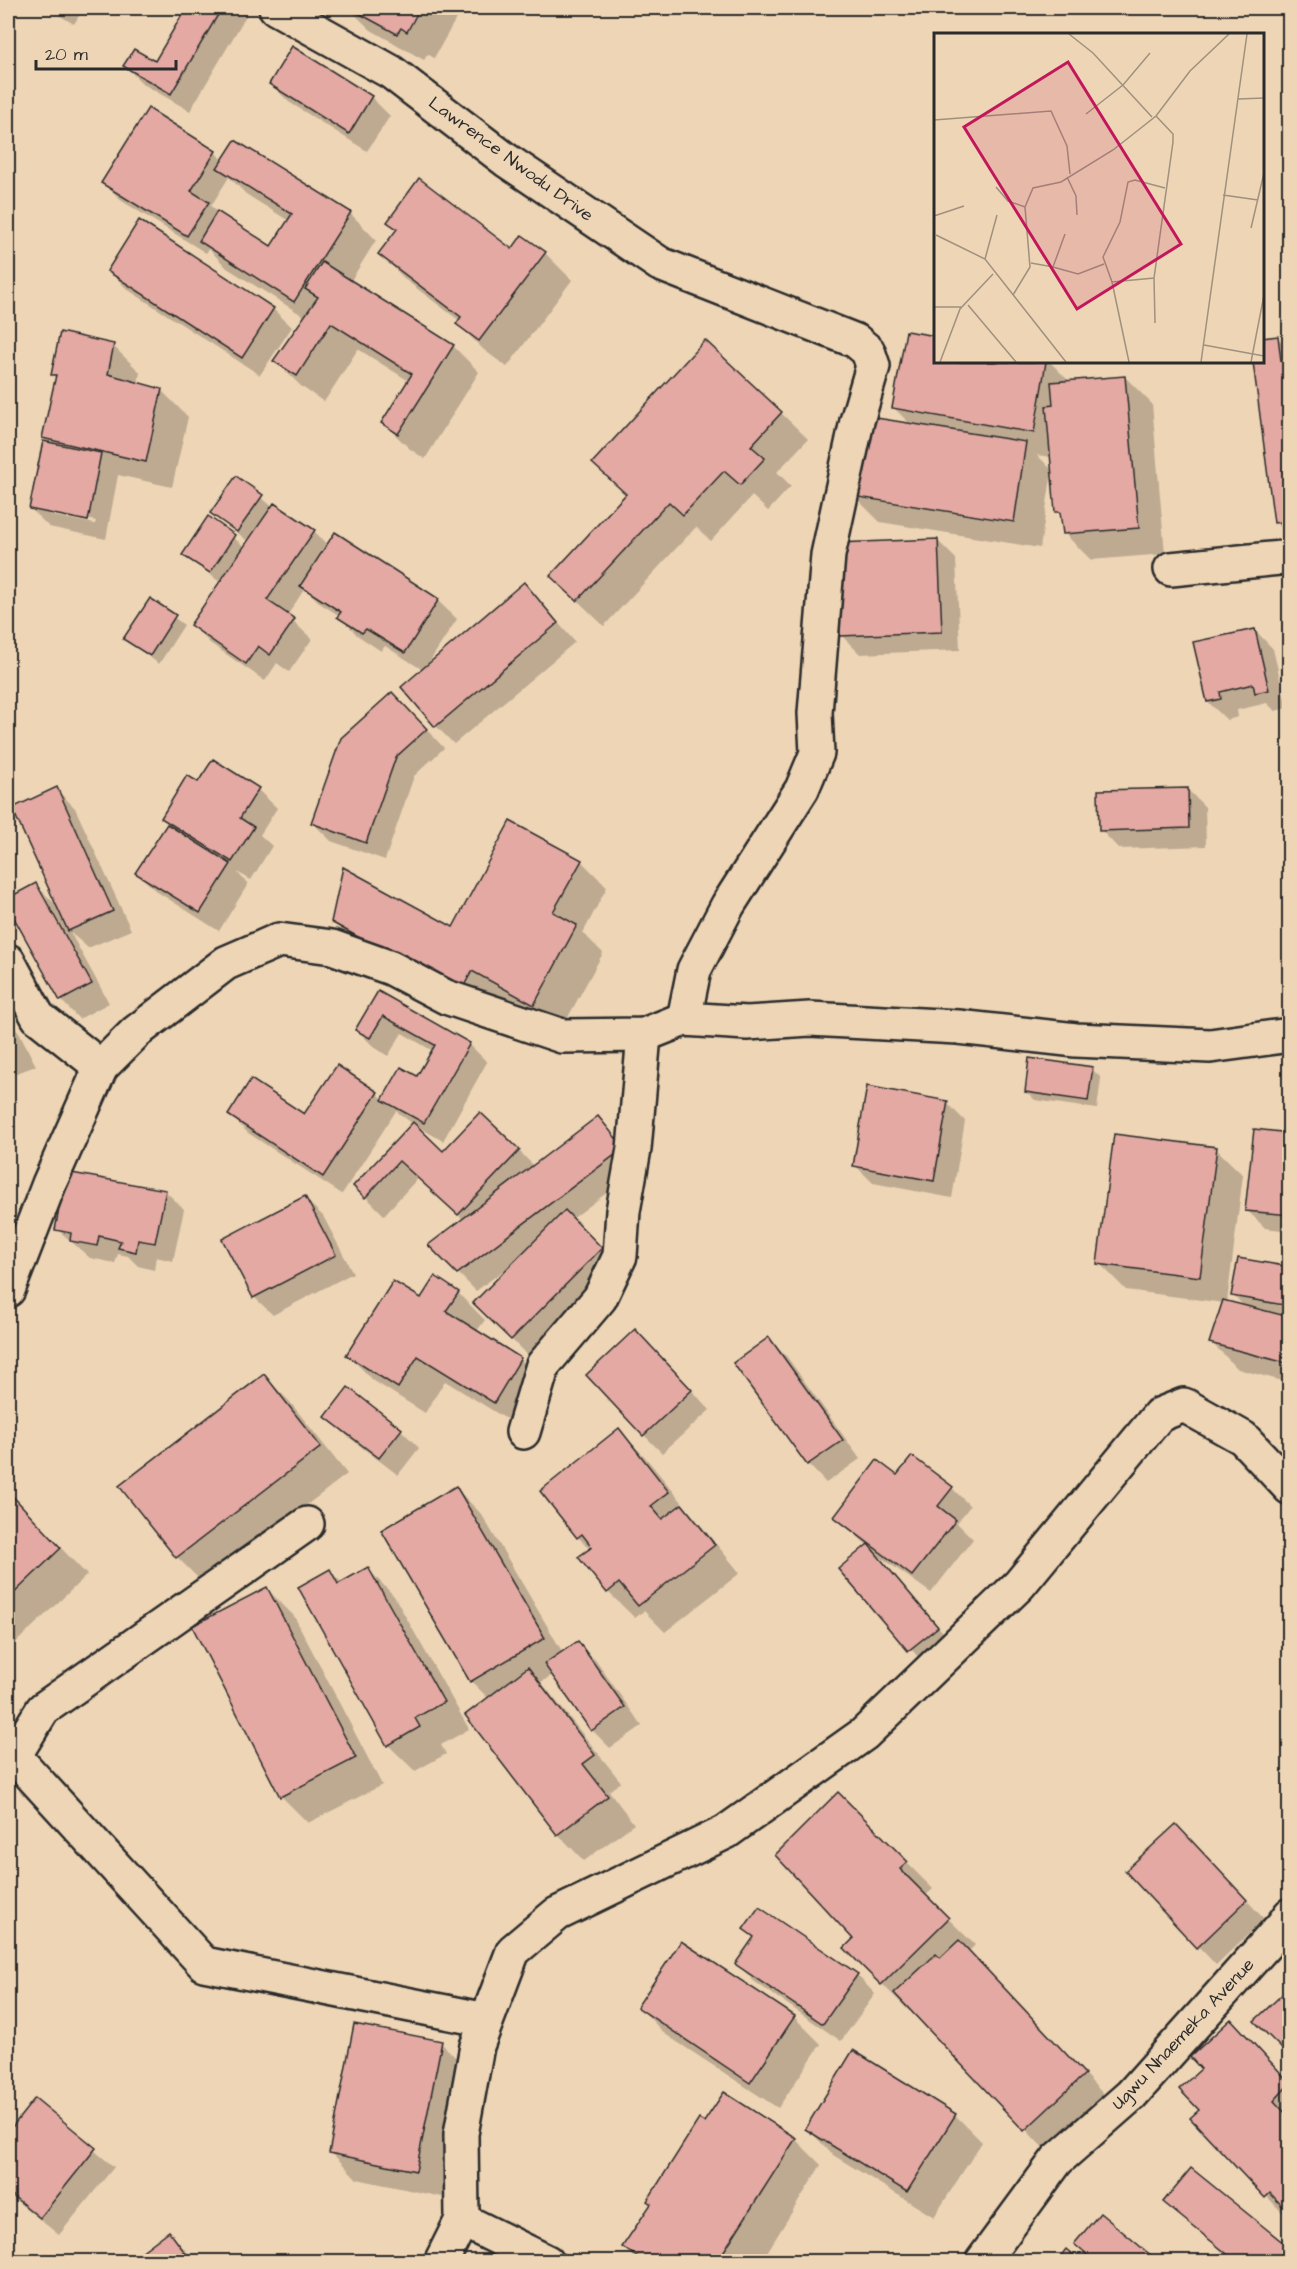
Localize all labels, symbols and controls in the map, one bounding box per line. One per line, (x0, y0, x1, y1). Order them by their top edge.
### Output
scale bar (36, 33, 176, 71)
inset map (934, 33, 1264, 363)
text: 20 m (45, 42, 88, 67)
street label: Lawrence Nwodu Drive (424, 91, 599, 227)
street label: Ugwu Nnaemeka Avenue (1106, 1952, 1261, 2116)

